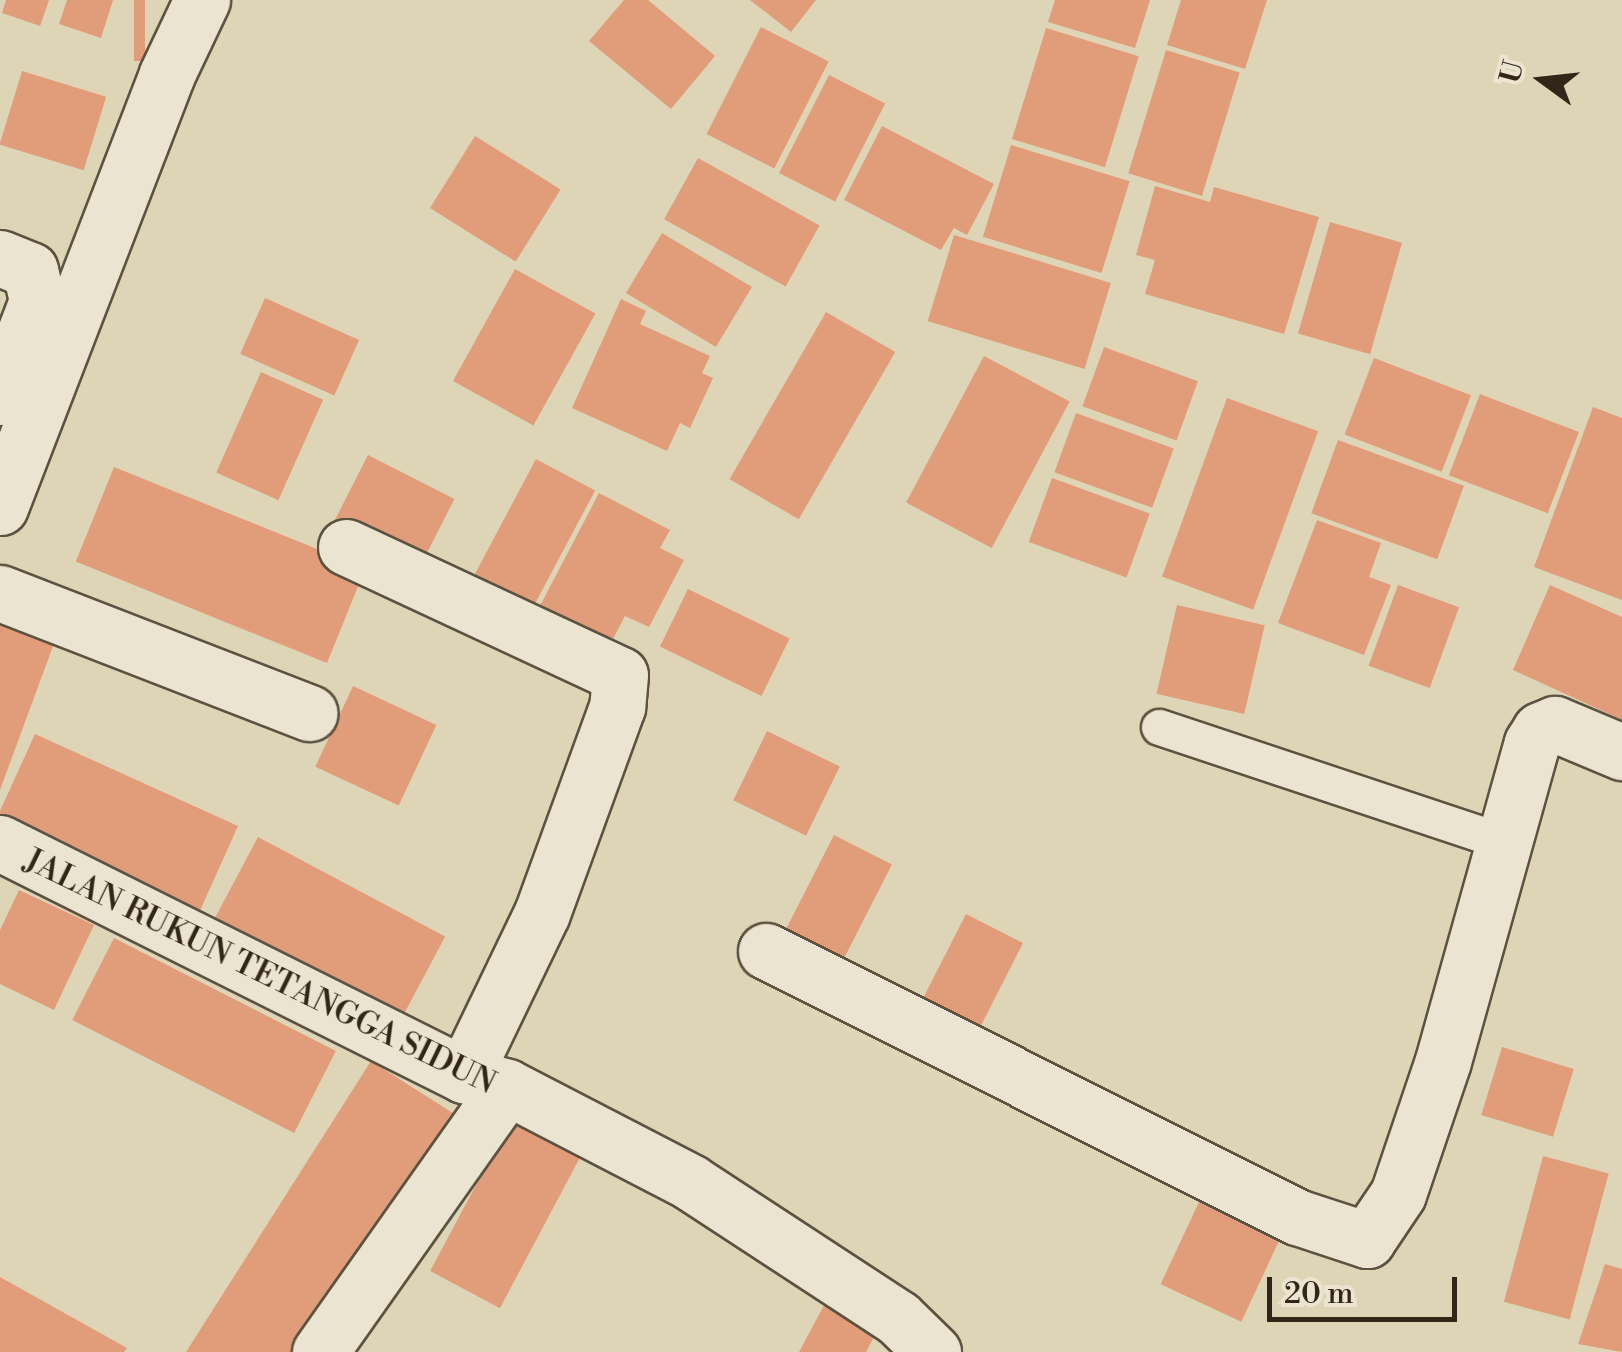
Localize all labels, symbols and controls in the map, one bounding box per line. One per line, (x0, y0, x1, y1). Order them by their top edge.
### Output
north arrow (1492, 30, 1592, 130)
text: U (1493, 57, 1532, 87)
street label: JALAN RUKUN TETANGGA SIDUN (18, 841, 502, 1103)
scale bar (1272, 1257, 1462, 1319)
text: 20 m (1284, 1275, 1353, 1313)

